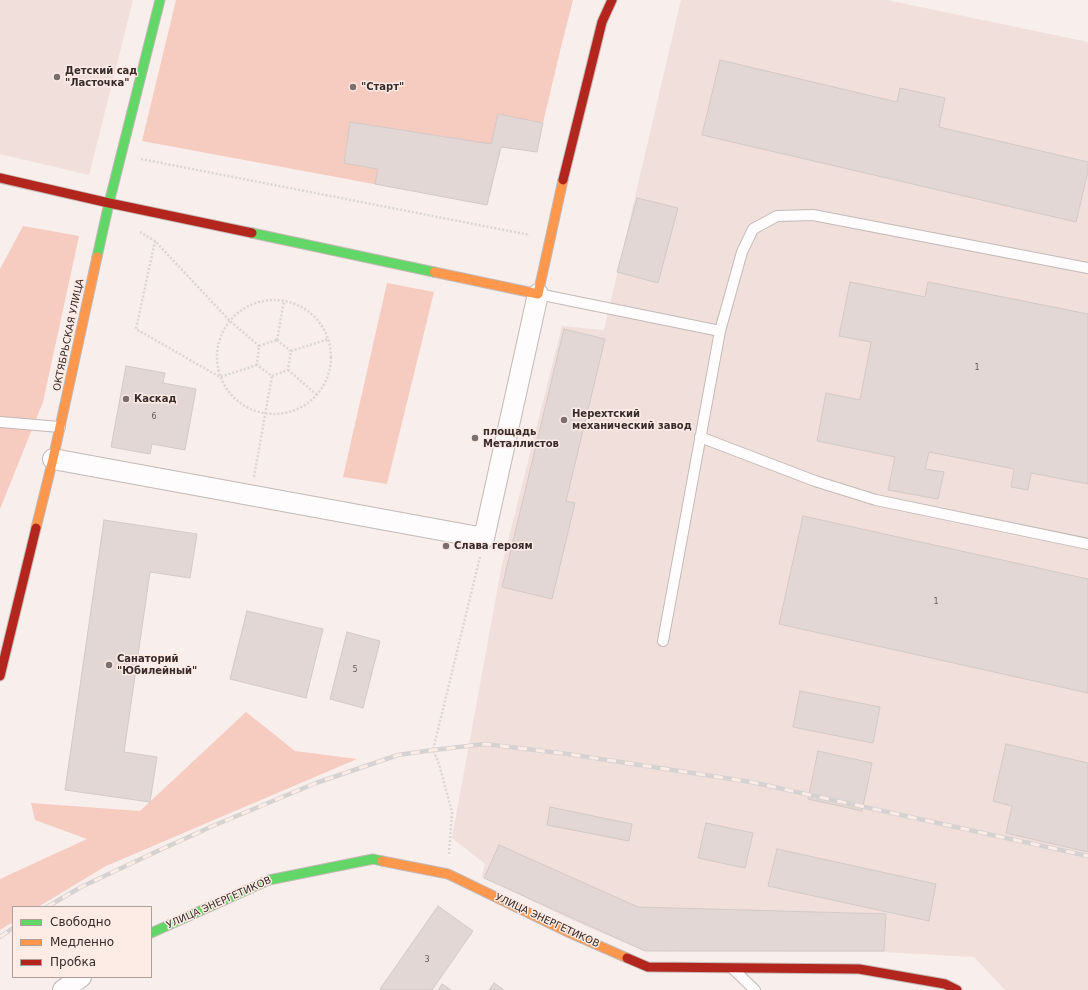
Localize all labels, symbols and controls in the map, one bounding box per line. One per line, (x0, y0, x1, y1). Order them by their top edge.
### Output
place label: Детский сад "Ласточка" (65, 65, 137, 88)
marker: Детский сад "Ласточка" (52, 72, 62, 82)
place label: "Старт" (361, 81, 404, 93)
marker: "Старт" (348, 82, 358, 92)
street label: ОКТЯБРЬСКАЯ УЛИЦА (51, 278, 87, 392)
house number: 1 (974, 363, 980, 373)
place label: Каскад (134, 393, 176, 405)
marker: Каскад (121, 394, 131, 404)
place label: Нерехтский механический завод (572, 408, 692, 432)
house number: 6 (151, 412, 157, 422)
marker: Нерехтский механический завод (559, 415, 569, 425)
place label: площадь Металлистов (483, 426, 559, 450)
marker: площадь Металлистов (470, 433, 480, 443)
place label: Слава героям (454, 540, 533, 552)
marker: Слава героям (441, 541, 451, 551)
house number: 1 (933, 597, 939, 607)
place label: Санаторий "Юбилейный" (117, 653, 197, 676)
marker: Санаторий "Юбилейный" (104, 660, 114, 670)
house number: 5 (352, 665, 358, 675)
street label: УЛИЦА ЭНЕРГЕТИКОВ (165, 874, 273, 932)
street label: УЛИЦА ЭНЕРГЕТИКОВ (493, 892, 601, 950)
legend (12, 906, 152, 978)
text: Свободно (50, 915, 111, 929)
text: Медленно (50, 935, 114, 949)
text: Пробка (50, 955, 96, 969)
house number: 3 (424, 955, 430, 965)

